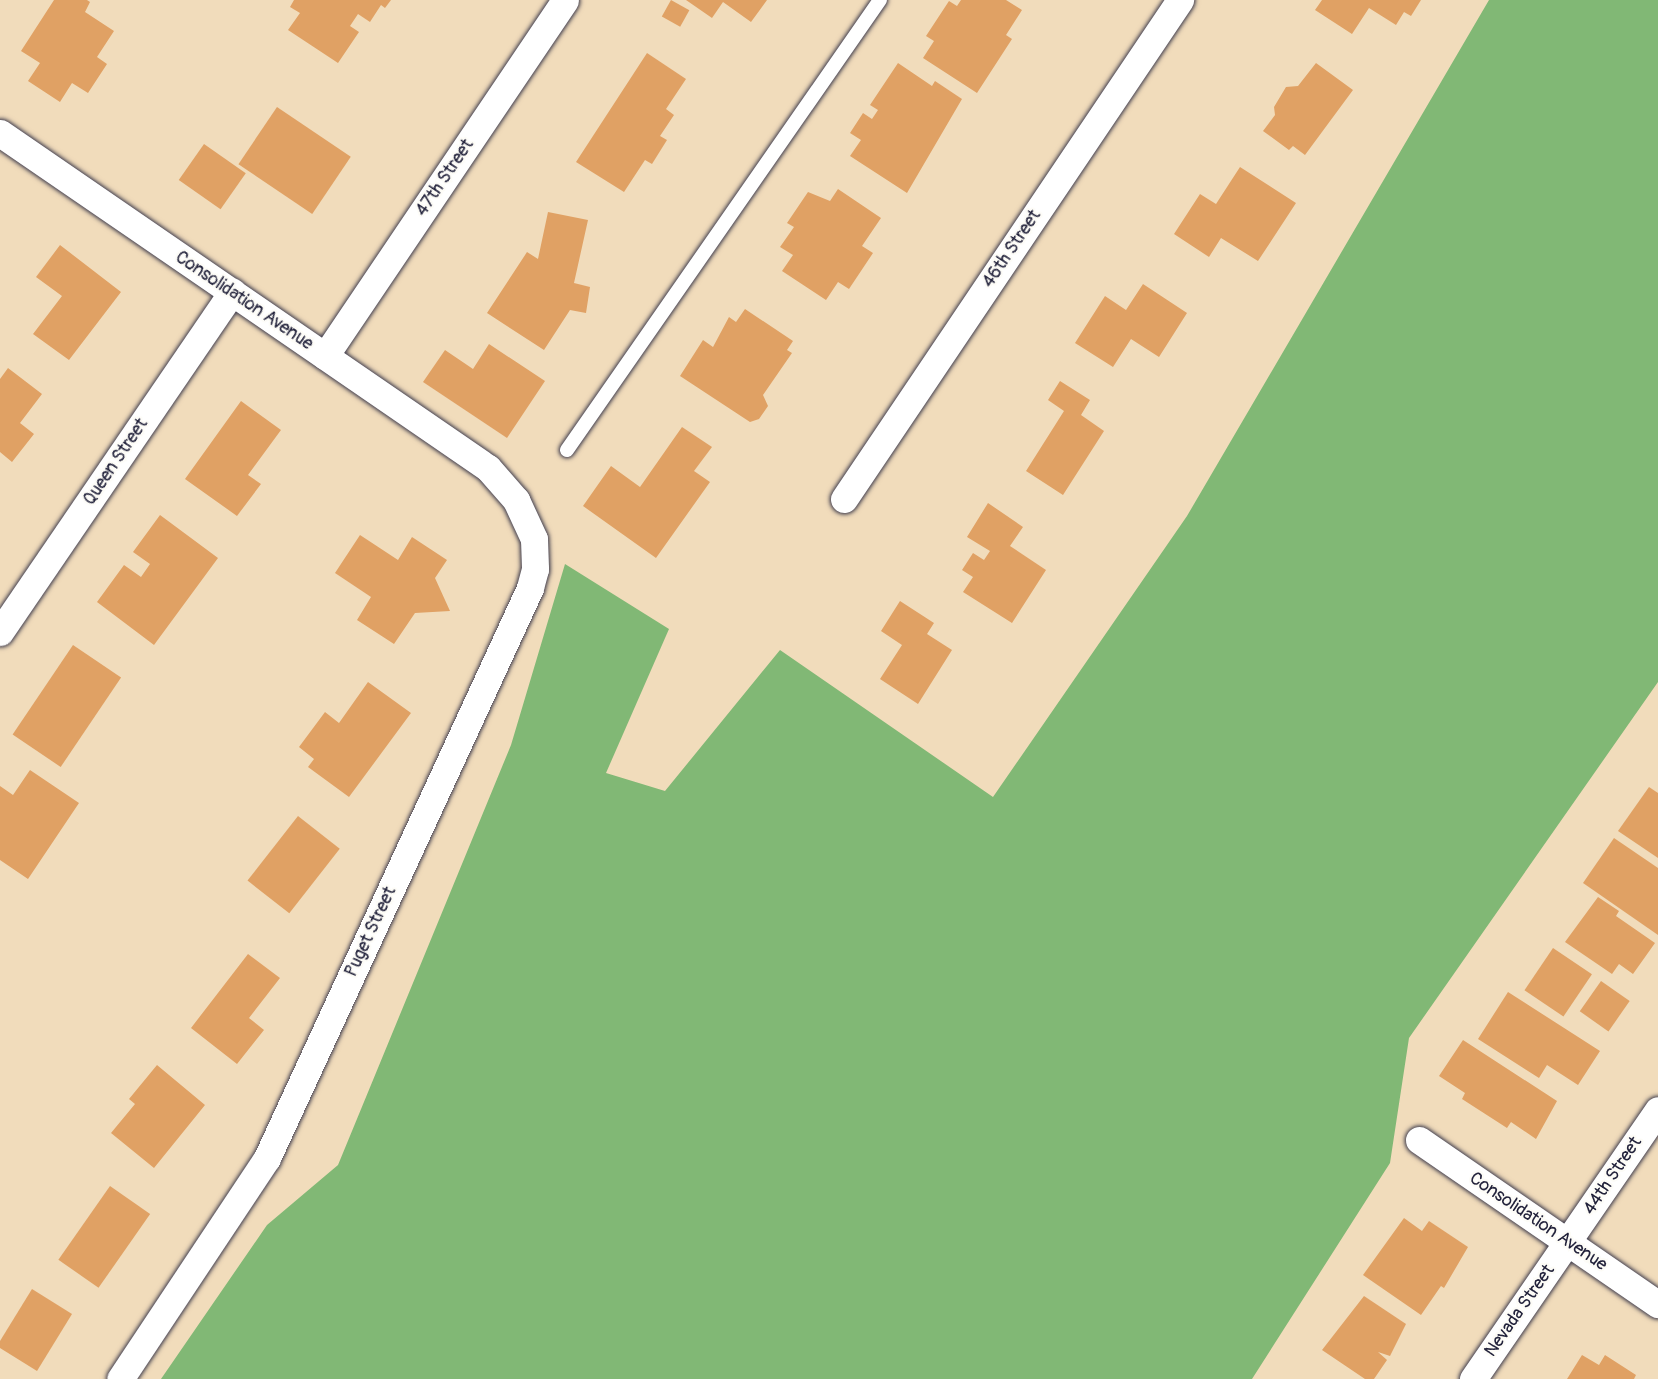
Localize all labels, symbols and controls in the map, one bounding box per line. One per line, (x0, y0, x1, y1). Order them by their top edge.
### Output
street label: 47th Street (411, 135, 479, 221)
street label: 46th Street (978, 206, 1046, 292)
street label: Consolidation Avenue (171, 247, 317, 355)
street label: Queen Street (79, 414, 153, 510)
street label: Puget Street (341, 884, 401, 980)
street label: 44th Street (1579, 1133, 1647, 1219)
street label: Consolidation Avenue (1465, 1168, 1611, 1276)
street label: Nevada Street (1480, 1261, 1560, 1361)

